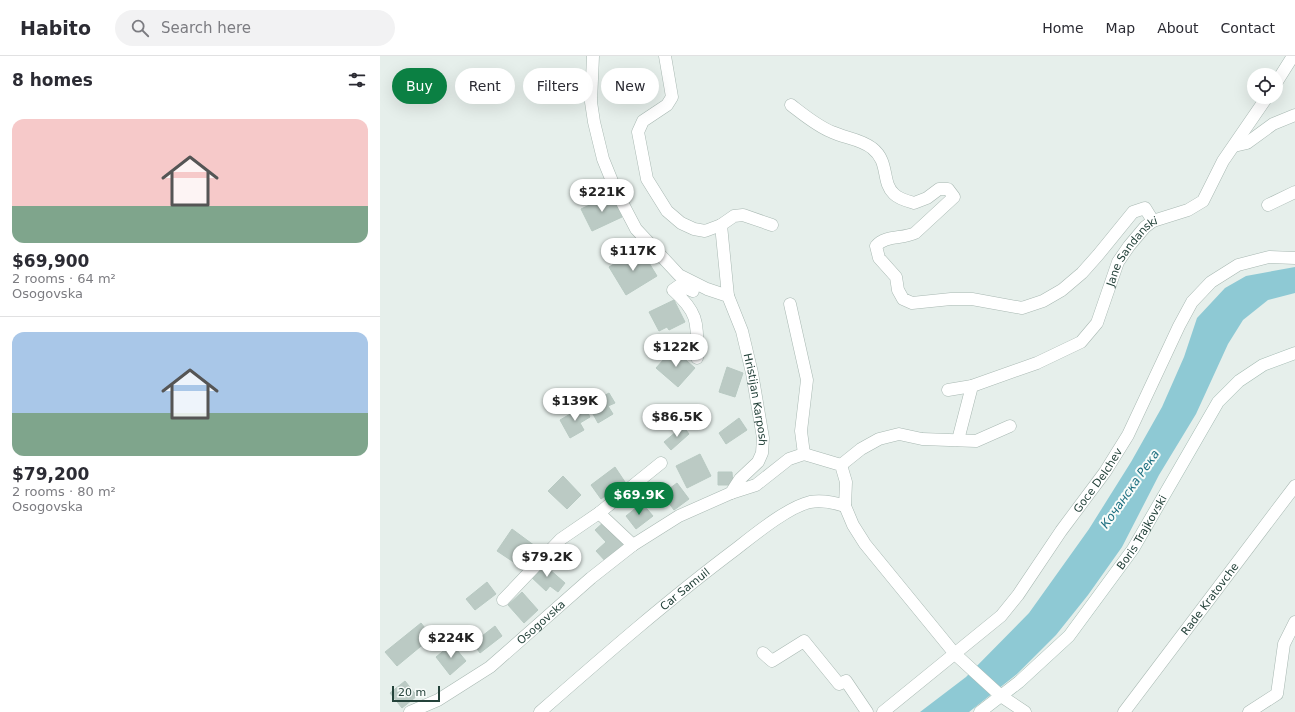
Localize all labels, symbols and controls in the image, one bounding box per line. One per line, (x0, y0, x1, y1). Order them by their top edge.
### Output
search box (115, 10, 395, 46)
text: Habito (20, 17, 91, 39)
icon: search (129, 17, 151, 39)
text: Search here (161, 19, 251, 37)
text: Home (1042, 20, 1084, 36)
text: Map (1106, 20, 1135, 36)
text: About (1157, 20, 1199, 36)
text: Contact (1221, 20, 1275, 36)
chip: Buy (392, 68, 447, 104)
chip: Rent (455, 68, 515, 104)
chip: Filters (523, 68, 593, 104)
chip: New (601, 68, 659, 104)
map controls (1247, 68, 1283, 104)
button: locate (1247, 68, 1283, 104)
icon: filters (346, 69, 368, 91)
text: 8 homes (12, 70, 93, 90)
icon: home (154, 145, 226, 217)
pin: $221K (574, 179, 630, 213)
text: $221K (579, 184, 625, 199)
street label: Jane Sandanski (1103, 214, 1159, 289)
pin: $117K (605, 238, 661, 272)
text: $117K (610, 243, 656, 258)
text: $69,900 (12, 251, 89, 271)
text: 2 rooms · 64 m² (12, 271, 116, 286)
text: Osogovska (12, 286, 83, 301)
pin: $122K (648, 334, 704, 368)
text: $122K (653, 339, 699, 354)
street label: Hristijan Karposh (741, 352, 770, 446)
icon: home (154, 358, 226, 430)
pin: $139K (547, 388, 603, 422)
text: $139K (552, 393, 598, 408)
pin: $86.5K (644, 404, 710, 438)
text: $86.5K (651, 409, 703, 424)
street label: Goce Delchev (1071, 445, 1125, 515)
water label: Кочанска Река (1098, 447, 1162, 531)
text: $79,200 (12, 464, 89, 484)
pin: $69.9K (606, 482, 672, 516)
text: 2 rooms · 80 m² (12, 484, 116, 499)
text: $69.9K (613, 487, 665, 502)
street label: Boris Trajkovski (1114, 493, 1169, 572)
text: Osogovska (12, 499, 83, 514)
pin: $79.2K (514, 544, 580, 578)
text: $79.2K (521, 549, 573, 564)
street label: Rade Kratovche (1178, 560, 1241, 638)
street label: Car Samuil (657, 565, 712, 613)
street label: Osogovska (514, 597, 568, 647)
pin: $224K (423, 625, 479, 659)
text: $224K (428, 630, 474, 645)
scale bar (392, 684, 440, 703)
text: 20 m (398, 686, 426, 699)

